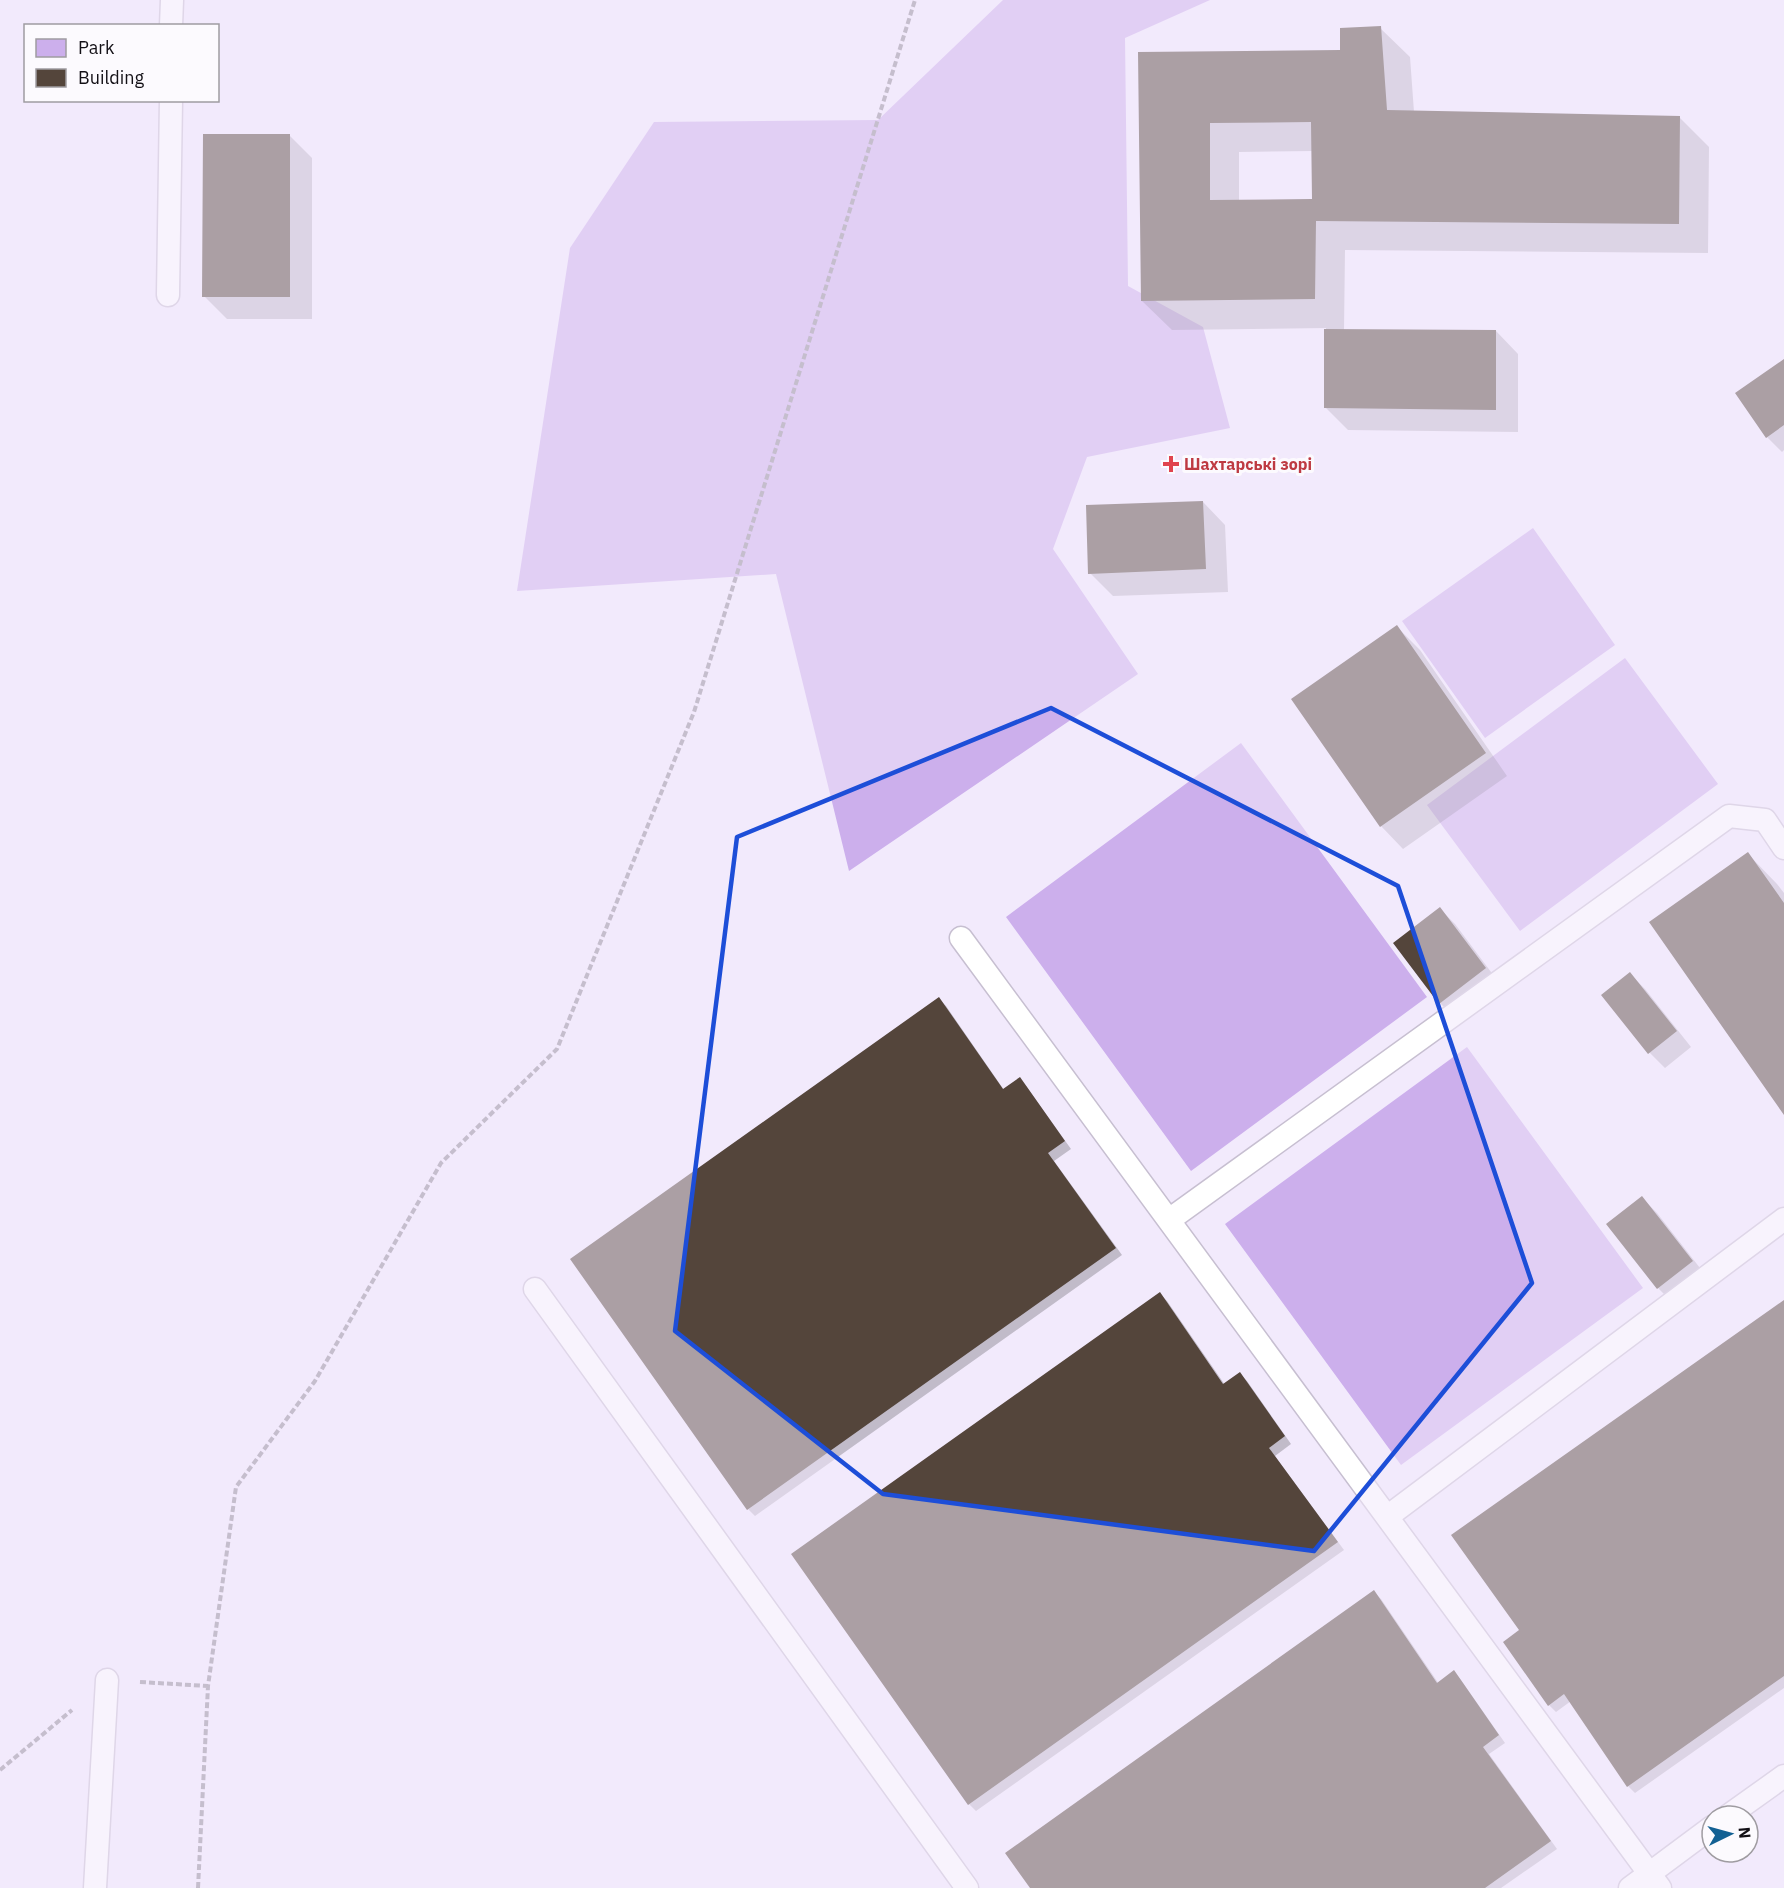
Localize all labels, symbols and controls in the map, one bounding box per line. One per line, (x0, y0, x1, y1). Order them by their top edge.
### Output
legend (24, 24, 219, 102)
text: Park (78, 36, 115, 59)
text: Building (78, 66, 145, 89)
place label: Шахтарські зорі (1184, 454, 1312, 474)
marker: Шахтарські зорі (1162, 455, 1180, 473)
north arrow (1700, 1804, 1760, 1864)
text: N (1734, 1826, 1755, 1839)

